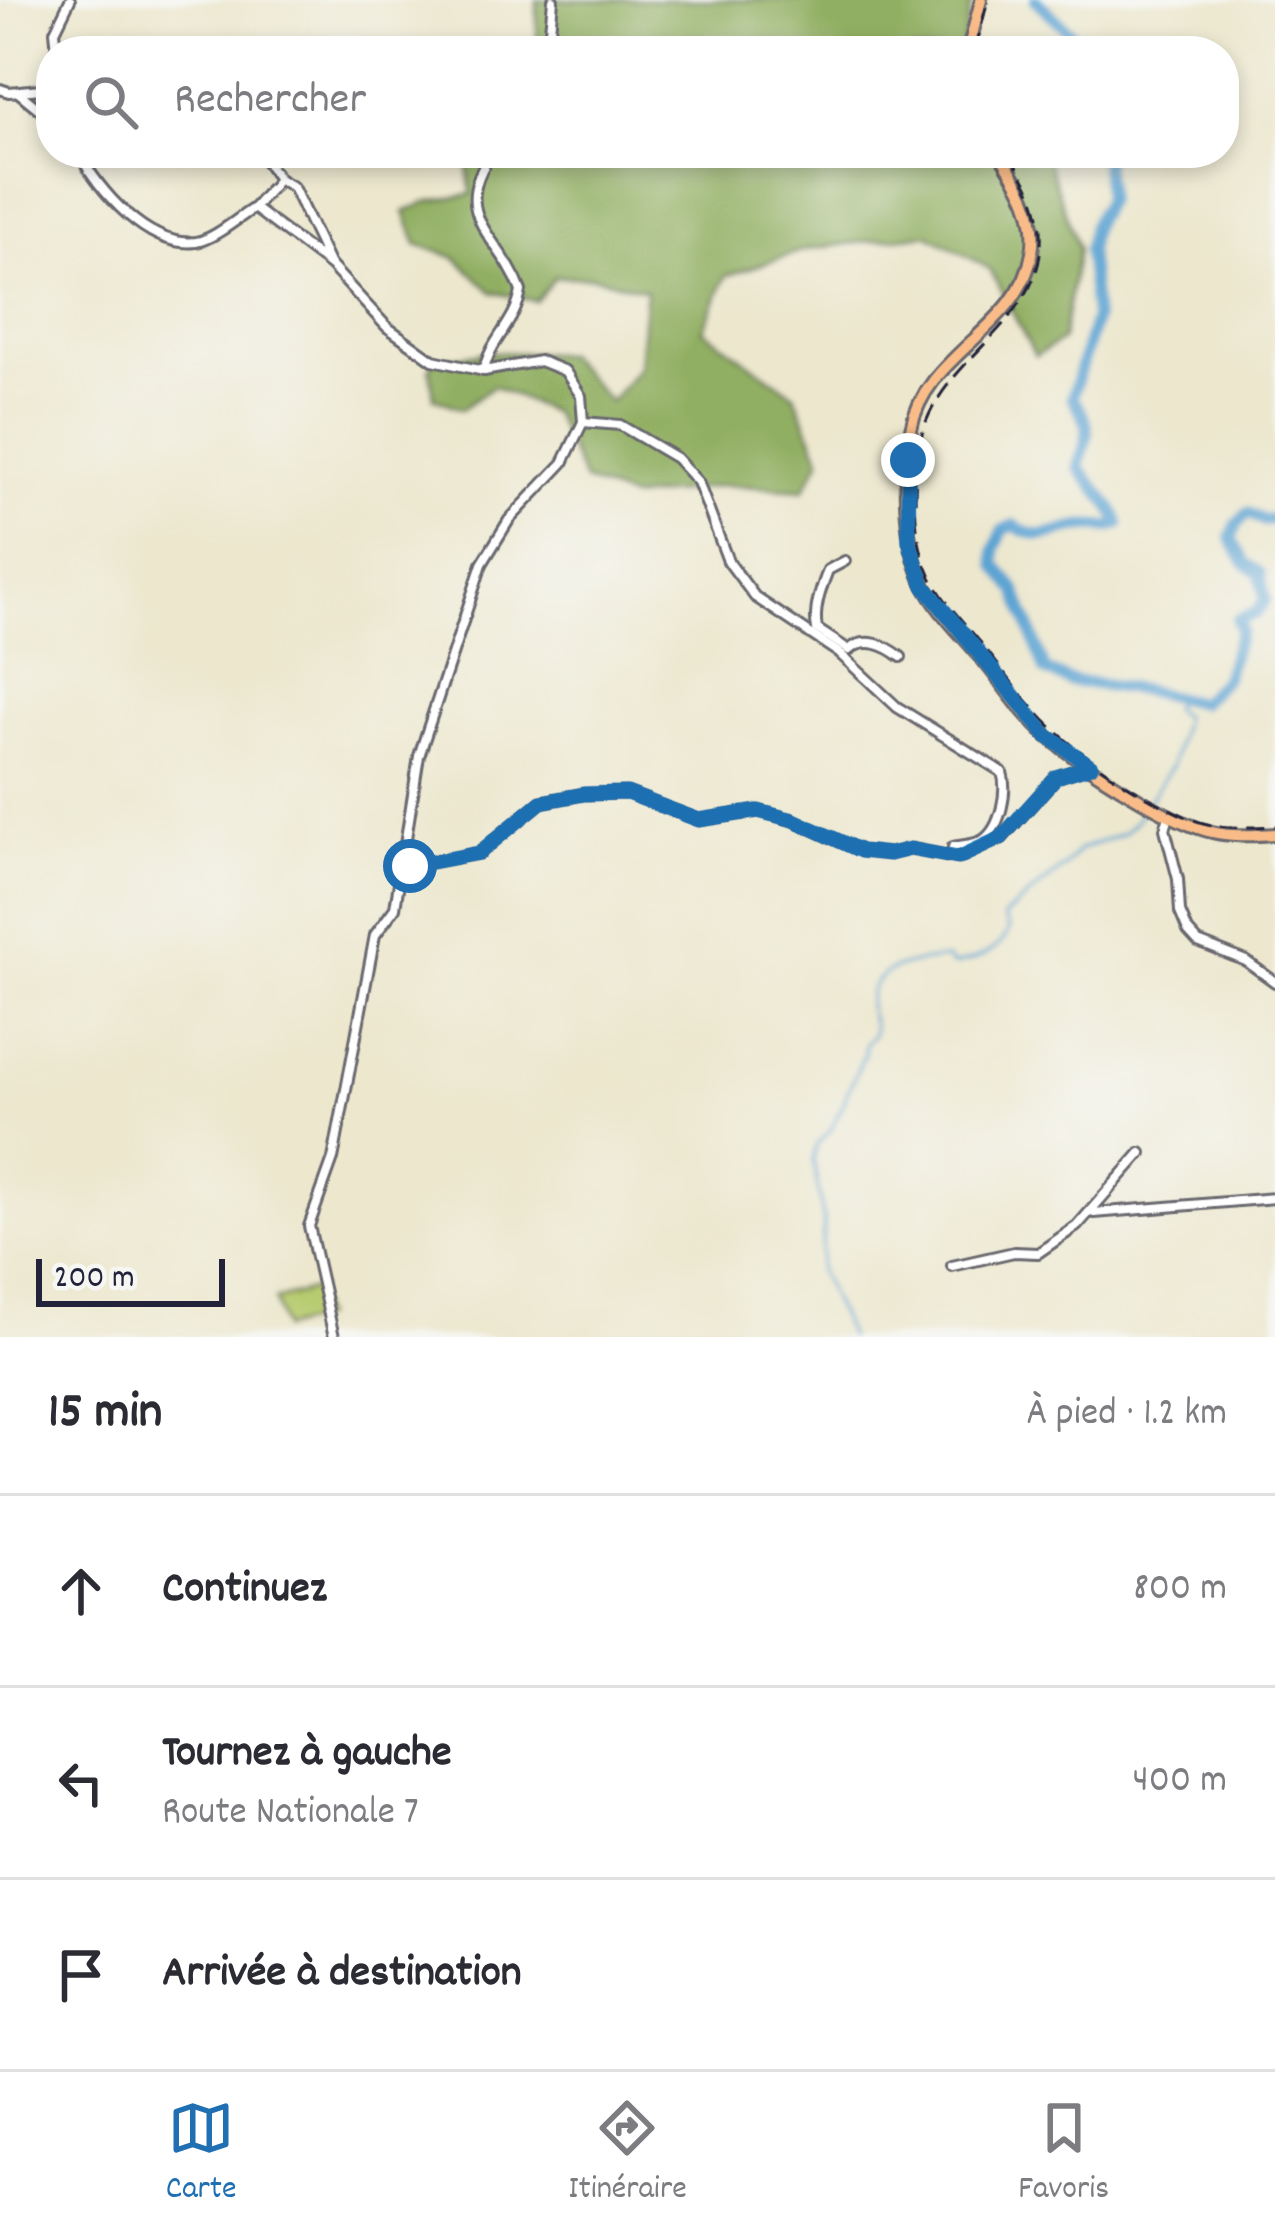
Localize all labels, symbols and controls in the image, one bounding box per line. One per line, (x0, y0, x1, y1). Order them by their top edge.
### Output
search box (36, 36, 1239, 168)
icon: search (78, 69, 144, 135)
text: Rechercher (174, 70, 366, 134)
route end (881, 433, 935, 487)
route start (383, 839, 437, 893)
scale bar (36, 1253, 225, 1306)
text: 200 m (54, 1256, 135, 1303)
text: 15 min (48, 1379, 162, 1451)
text: À pied · 1.2 km (1027, 1388, 1227, 1443)
icon: ahead (48, 1558, 114, 1624)
text: Continuez (162, 1559, 327, 1623)
text: 800 m (1133, 1563, 1227, 1618)
text: Tournez à gauche (162, 1723, 452, 1787)
icon: left (48, 1750, 114, 1816)
text: 400 m (1133, 1755, 1227, 1810)
text: Route Nationale 7 (162, 1787, 419, 1842)
icon: arrive (48, 1942, 114, 2008)
text: Arrivée à destination (162, 1943, 521, 2007)
tab: Carte (166, 2095, 237, 2214)
tab: Itinéraire (568, 2095, 687, 2214)
tab: Favoris (1018, 2095, 1109, 2214)

